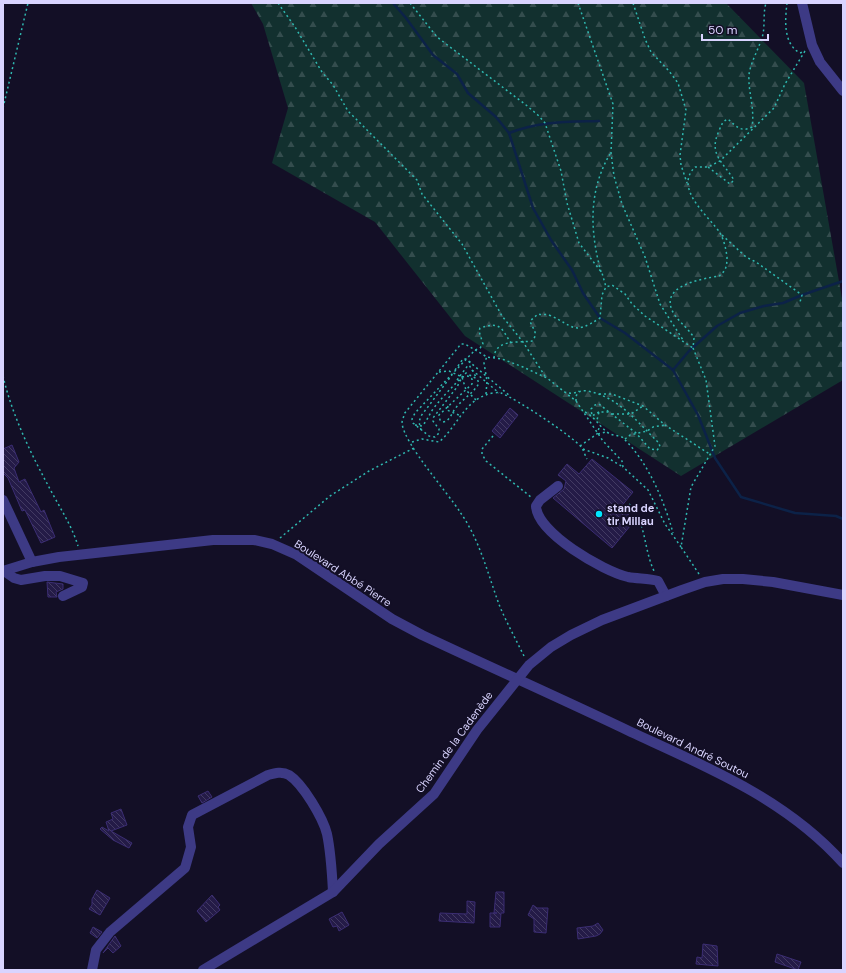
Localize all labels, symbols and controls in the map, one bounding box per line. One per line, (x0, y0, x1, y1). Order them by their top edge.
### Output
scale bar (702, 16, 768, 42)
text: 50 m (708, 22, 737, 38)
place label: stand de tir Millau (607, 501, 655, 528)
marker: stand de tir Millau (594, 509, 604, 519)
street label: Boulevard Abbé Pierre (292, 536, 394, 610)
street label: Chemin de la Cadenède (412, 688, 496, 796)
street label: Boulevard André Soutou (635, 715, 751, 781)

